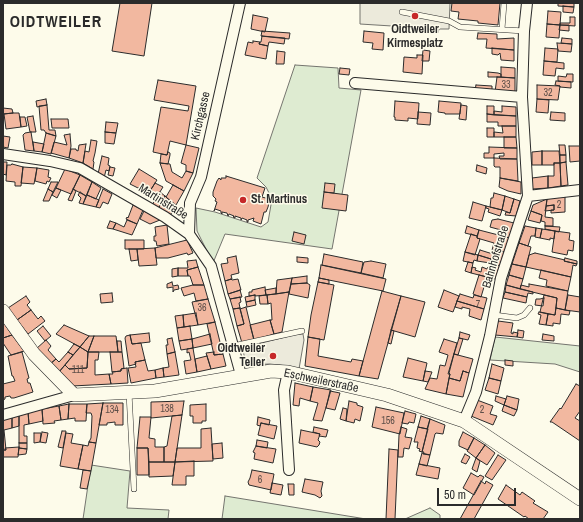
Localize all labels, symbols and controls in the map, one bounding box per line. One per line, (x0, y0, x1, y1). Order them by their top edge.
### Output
marker: Oidtweiler Kirmesplatz (410, 11, 420, 21)
district label: OIDTWEILER (10, 13, 102, 33)
place label: Oidtweiler Kirmesplatz (387, 23, 443, 51)
house number: 33 (501, 79, 511, 91)
house number: 32 (543, 87, 553, 99)
street label: Kirchgasse (188, 90, 214, 142)
street label: Martinstraße (136, 181, 190, 223)
place label: St. Martinus (251, 193, 307, 207)
marker: St. Martinus (238, 195, 248, 205)
house number: 2 (557, 199, 561, 211)
street label: Bahnhofstraße (480, 224, 512, 290)
house number: 7 (476, 299, 480, 311)
house number: 36 (197, 302, 207, 314)
place label: Oidtweiler Teller (217, 342, 265, 370)
marker: Oidtweiler Teller (268, 351, 278, 361)
house number: 111 (72, 364, 84, 376)
street label: Eschweilerstraße (282, 366, 360, 396)
house number: 138 (160, 403, 174, 415)
house number: 134 (105, 404, 119, 416)
house number: 2 (480, 404, 484, 416)
house number: 156 (381, 415, 395, 427)
house number: 6 (258, 474, 262, 486)
scale bar (439, 480, 518, 506)
text: 50 m (444, 487, 466, 503)

